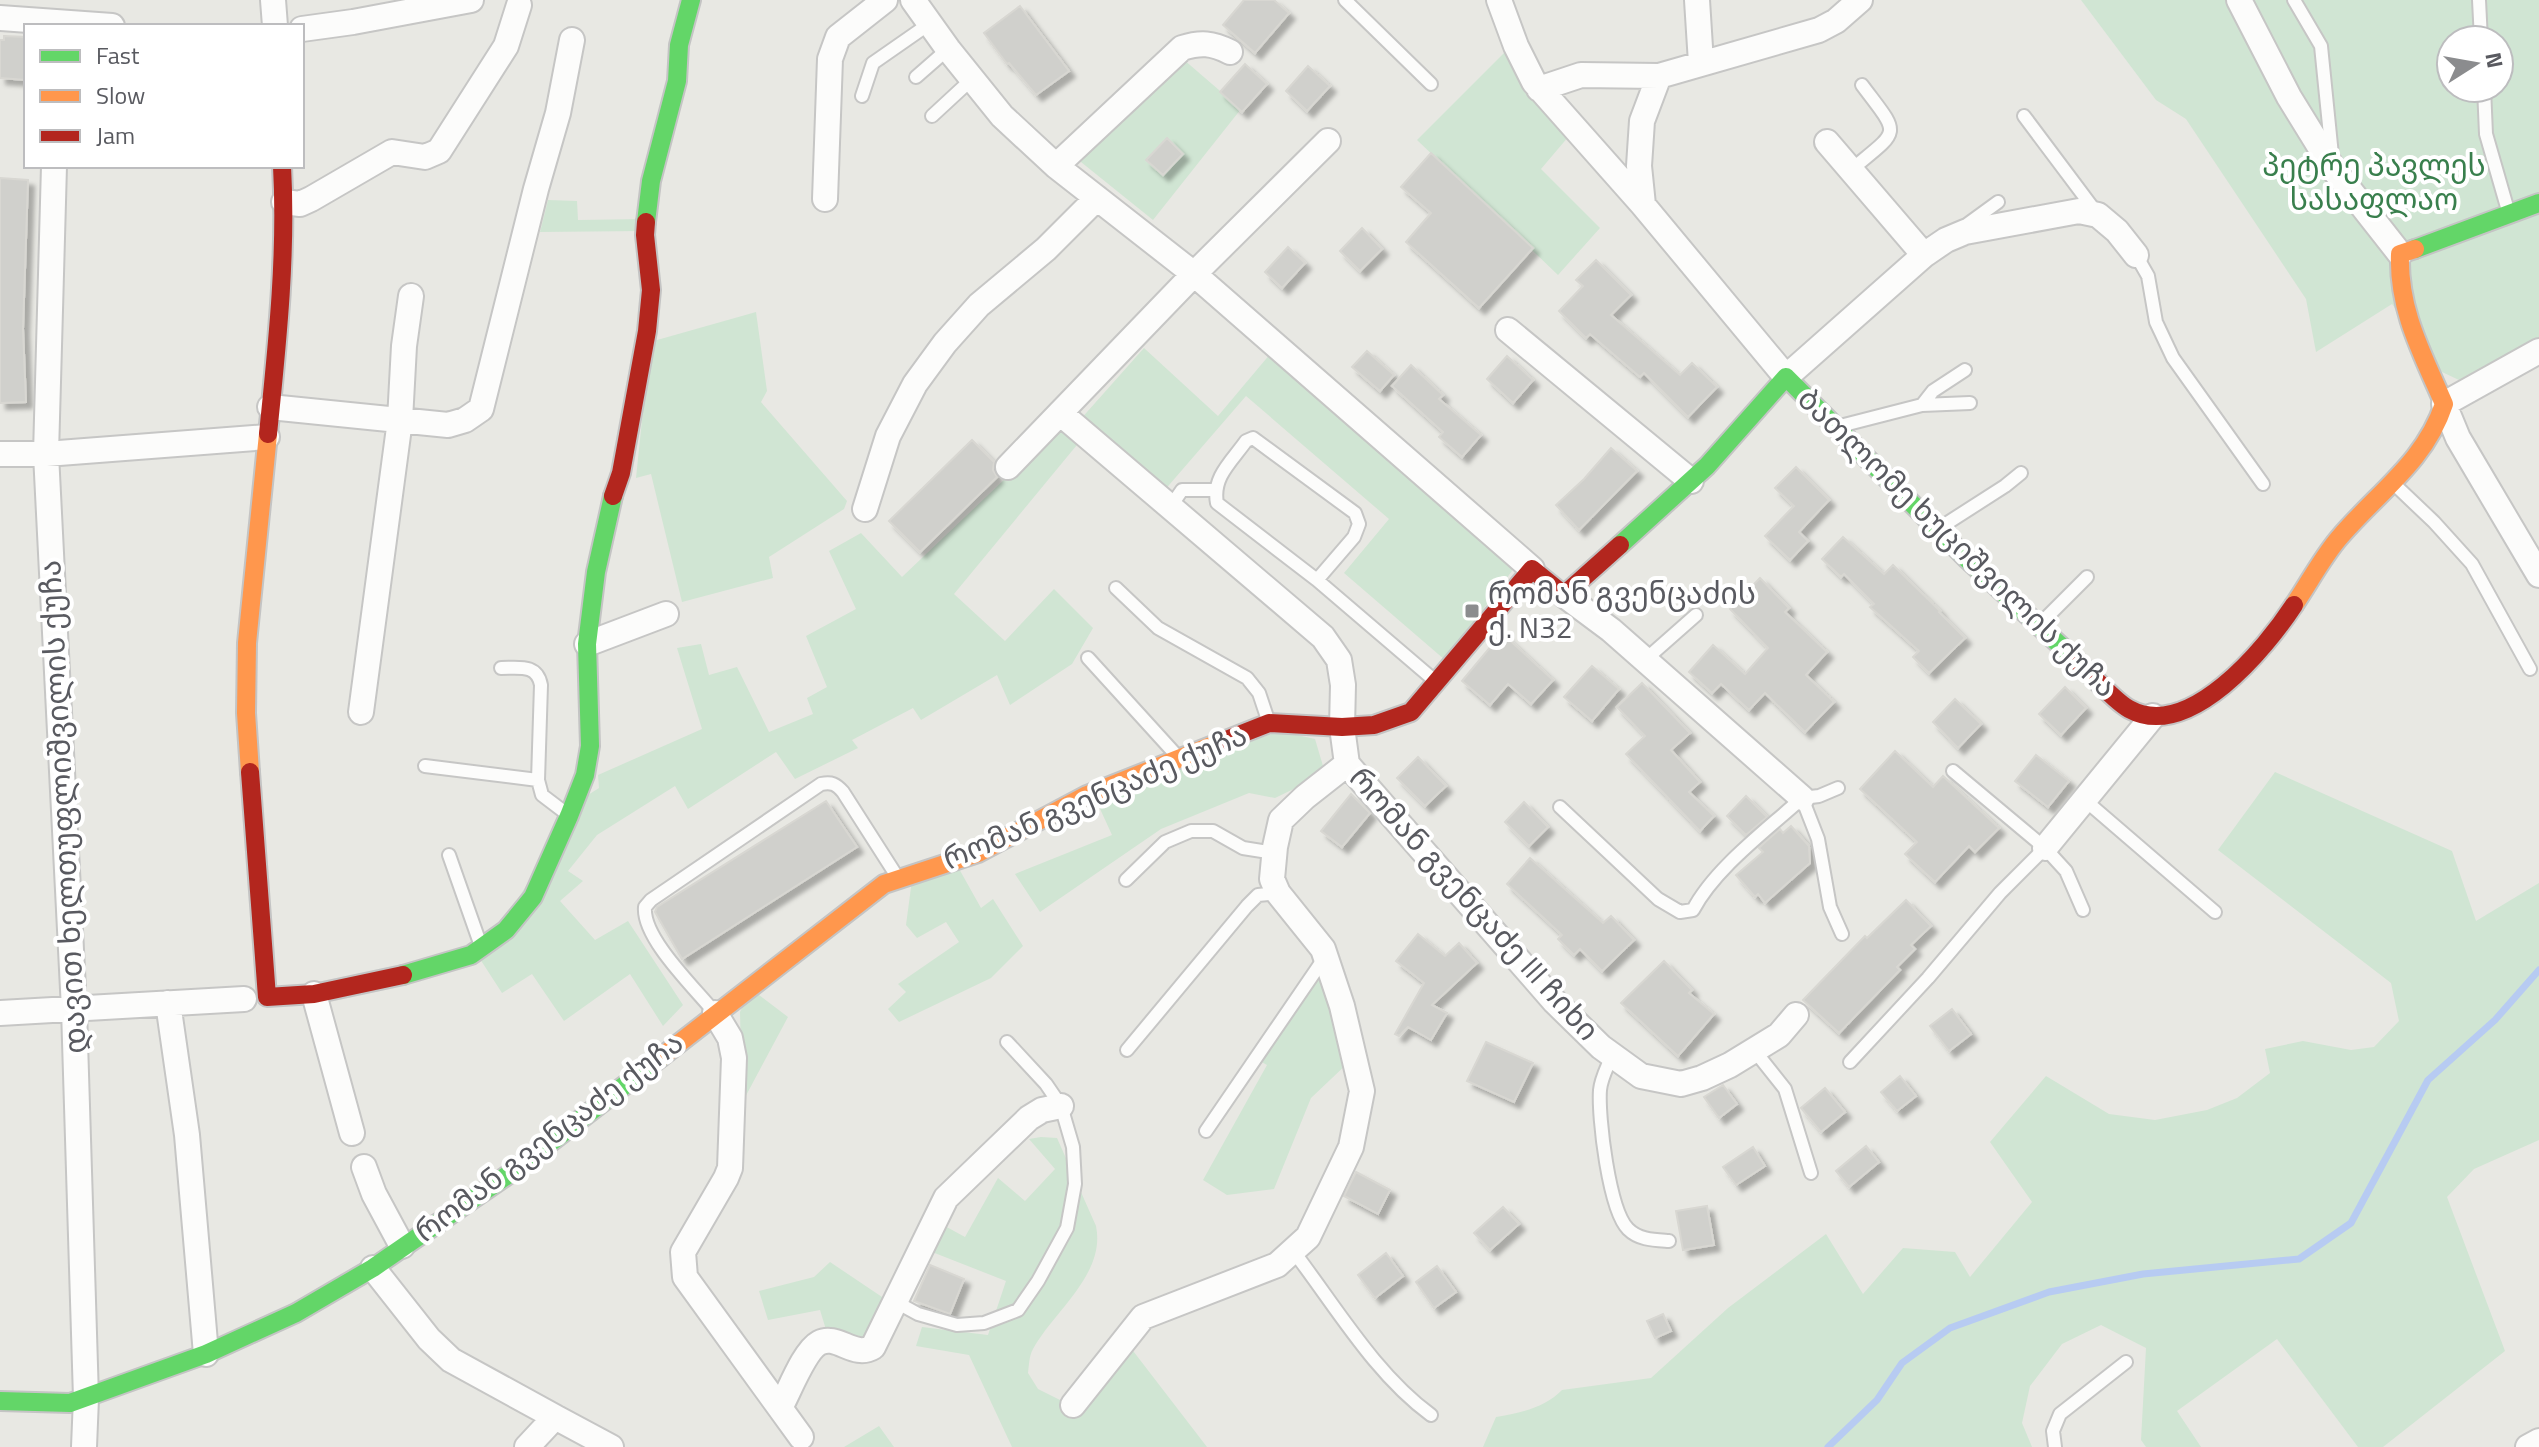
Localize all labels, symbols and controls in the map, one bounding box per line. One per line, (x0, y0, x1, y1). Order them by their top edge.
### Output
legend (24, 24, 304, 168)
north arrow (2435, 24, 2515, 104)
text: Fast (96, 37, 140, 73)
text: N (2476, 49, 2513, 71)
text: Slow (96, 77, 145, 113)
text: Jam (96, 117, 135, 153)
park label: პეტრე პავლეს სასაფლაო (2262, 142, 2486, 222)
street label: ბათლომე ხუციშვილის ქუჩა (1787, 377, 2128, 708)
street label: დავით ხელთუფლიშვილის ქუჩა (26, 559, 98, 1055)
place label: რომან გვენცაძის ქ. N32 (1488, 570, 1756, 650)
marker: რომან გვენცაძის ქ. N32 (1463, 602, 1481, 620)
street label: რომან გვენცაძე ქუჩა (935, 711, 1254, 881)
street label: რომან გვენცაძე III ჩიხი (1339, 756, 1611, 1051)
street label: რომან გვენცაძე ქუჩა (404, 1020, 693, 1253)

